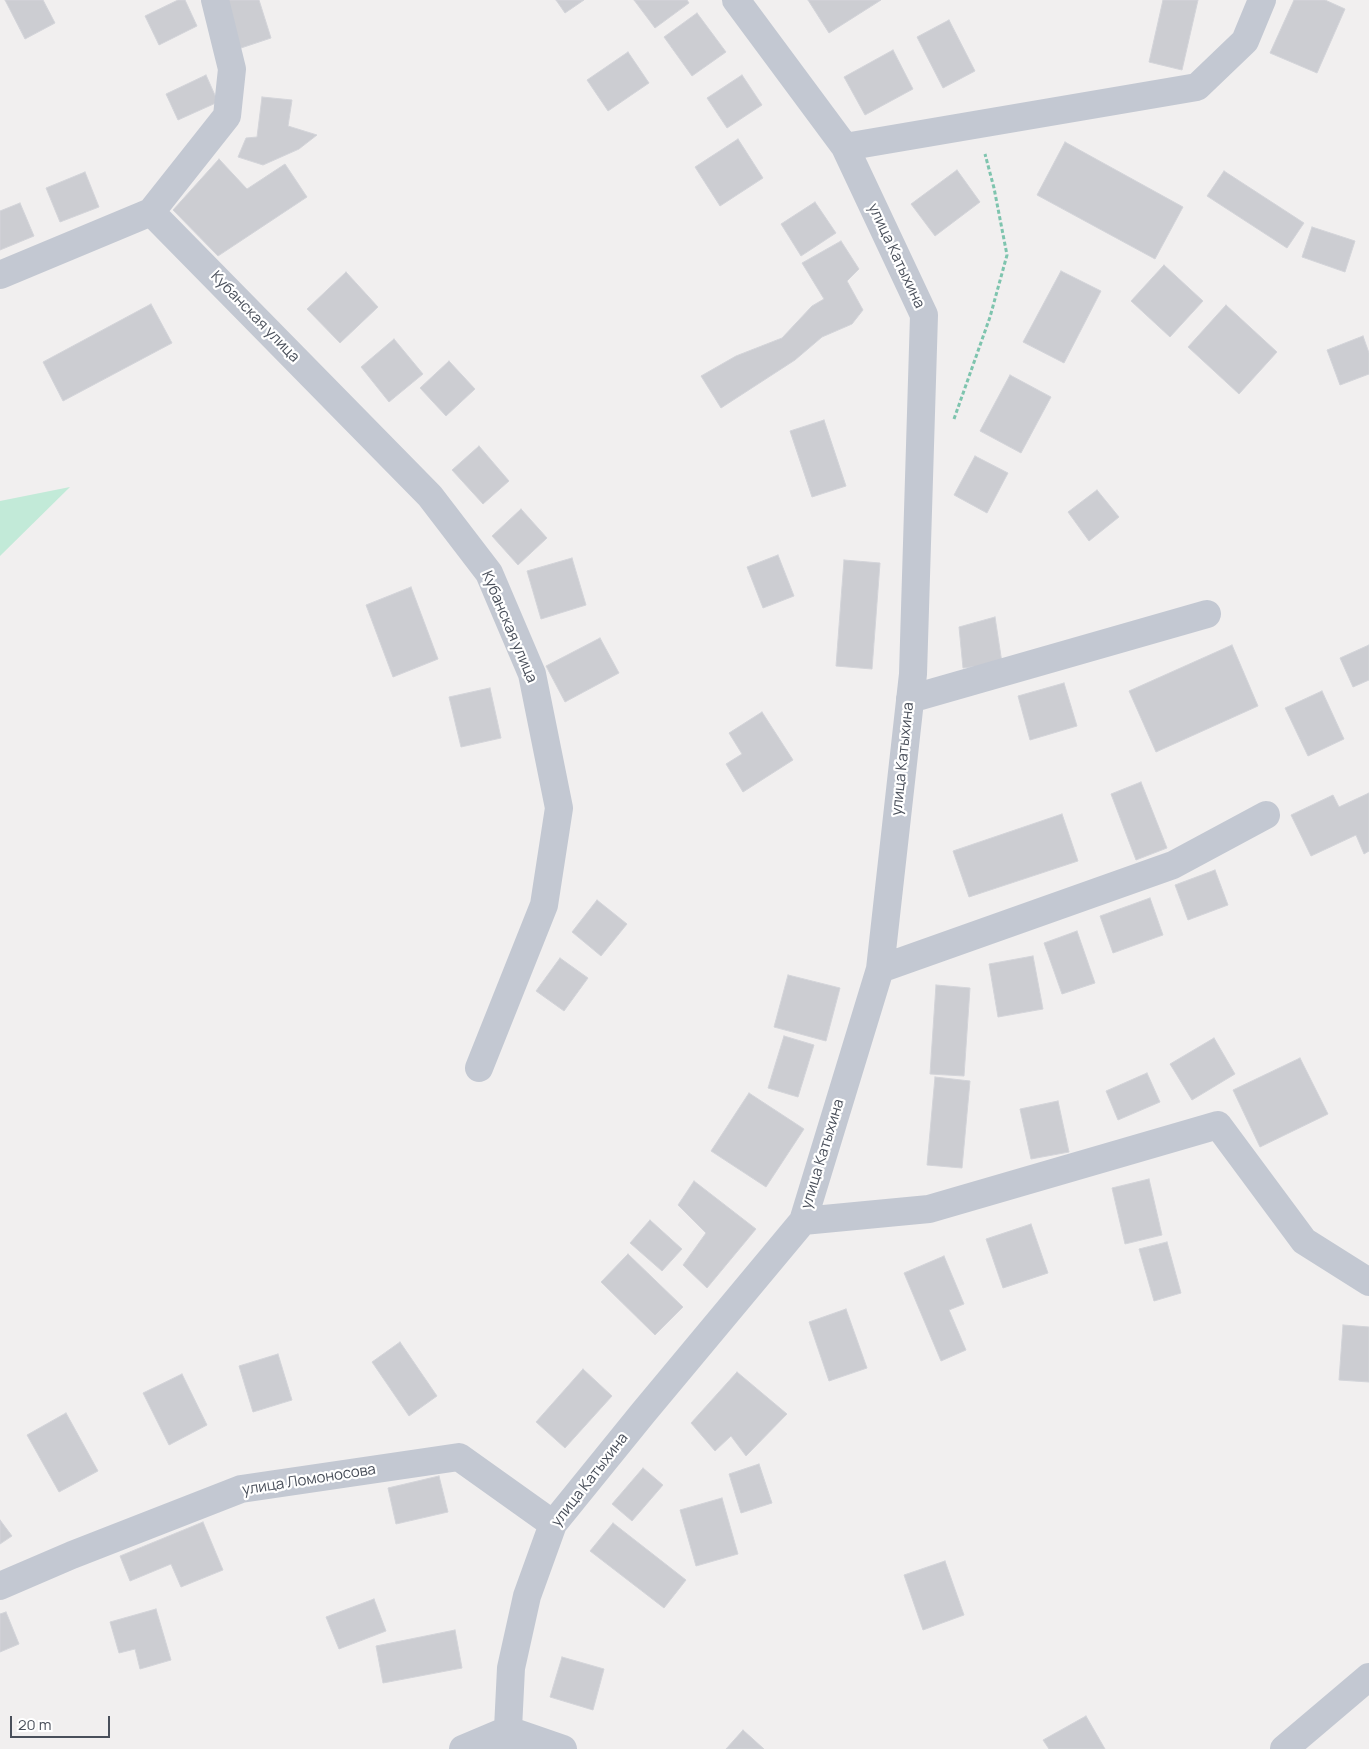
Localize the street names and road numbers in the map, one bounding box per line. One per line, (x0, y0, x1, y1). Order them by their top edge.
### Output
street label: улица Катыхина (864, 201, 928, 311)
street label: Кубанская улица (207, 268, 303, 366)
street label: Кубанская улица (477, 568, 541, 686)
street label: улица Катыхина (888, 701, 918, 817)
street label: улица Катыхина (798, 1097, 848, 1211)
street label: улица Катыхина (548, 1430, 632, 1530)
street label: улица Ломоносова (241, 1461, 377, 1499)

